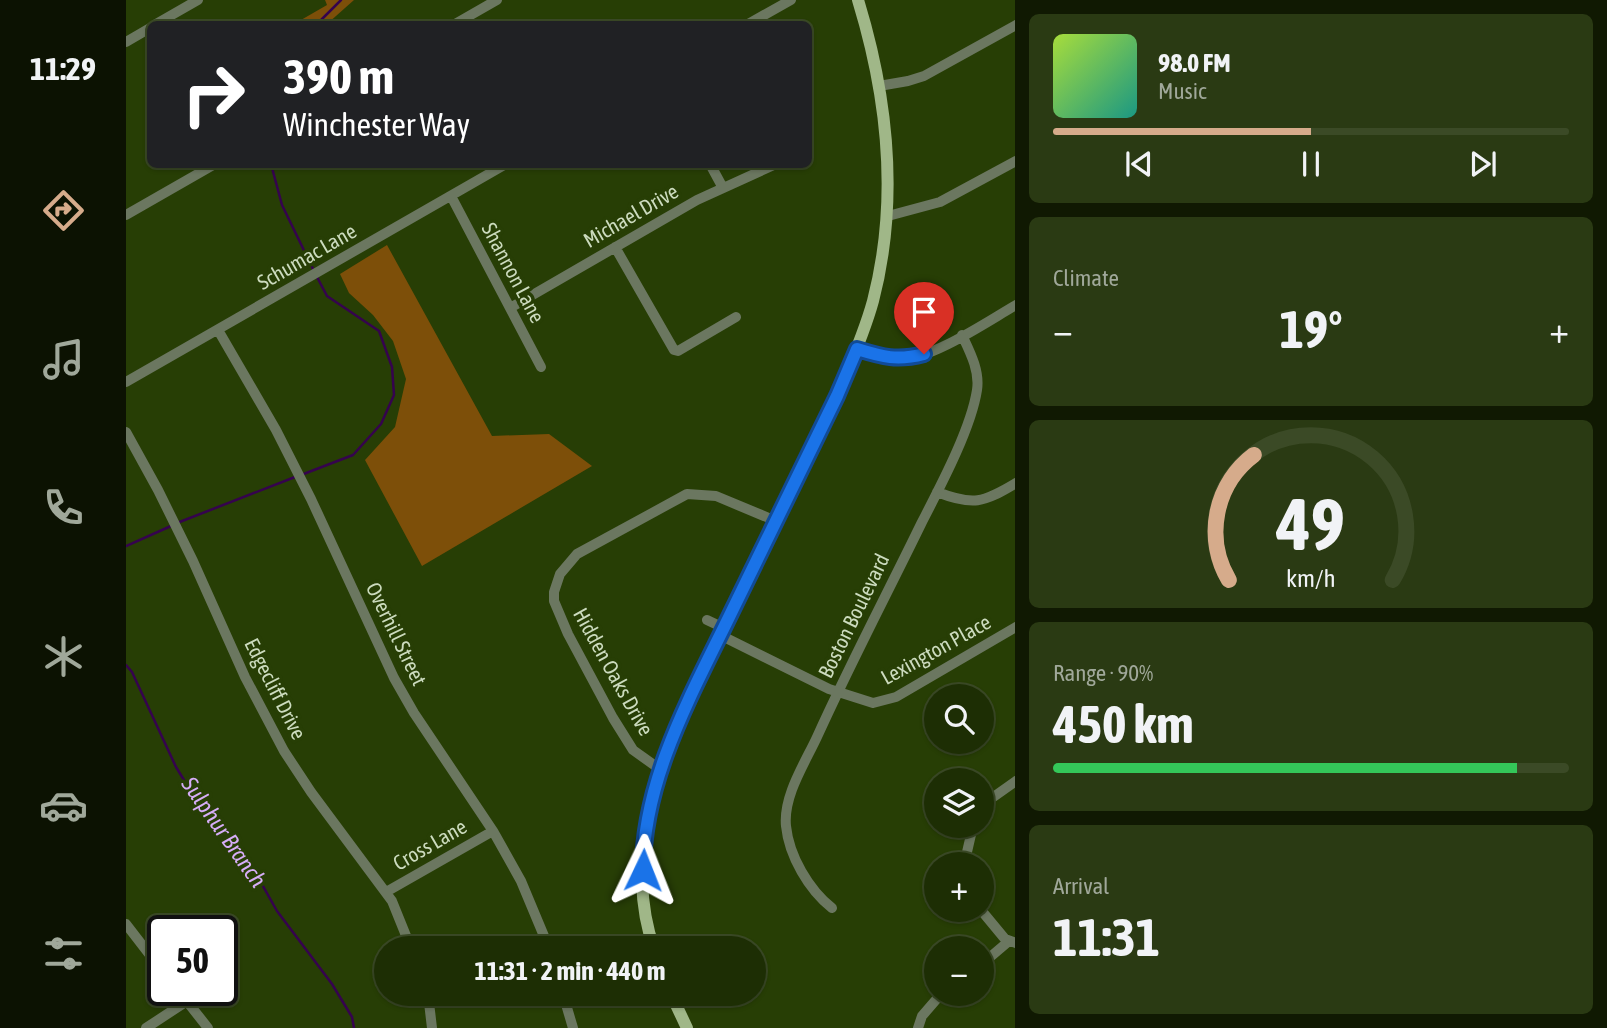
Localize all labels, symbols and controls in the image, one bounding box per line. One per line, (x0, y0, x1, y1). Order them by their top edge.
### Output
text: 390 m (283, 48, 394, 104)
text: 98.0 FM (1158, 48, 1231, 78)
icon: right (168, 49, 259, 140)
text: 11:29 (30, 50, 96, 87)
text: Music (1158, 78, 1206, 104)
text: Winchester Way (283, 106, 470, 143)
icon: previous (1120, 145, 1158, 183)
icon: pause (1292, 145, 1330, 183)
icon: next (1464, 145, 1502, 183)
street label: Michael Drive (579, 178, 682, 252)
icon: directions (39, 186, 88, 235)
street label: Schumac Lane (253, 218, 360, 294)
street label: Shannon Lane (478, 218, 550, 327)
text: Climate (1053, 265, 1119, 291)
pin (894, 282, 954, 354)
icon: arrive (905, 293, 943, 331)
text: 19° (1279, 299, 1343, 359)
text: − (1053, 308, 1073, 351)
text: + (1549, 308, 1569, 351)
icon: music (39, 335, 88, 384)
text: 49 (1276, 482, 1345, 565)
icon: phone (39, 483, 88, 532)
street label: Boston Boulevard (813, 550, 893, 681)
text: km/h (1286, 564, 1336, 592)
street label: Overhill Street (362, 578, 432, 689)
street label: Hidden Oaks Drive (569, 604, 659, 739)
street label: Lexington Place (876, 609, 995, 689)
icon: climate (39, 632, 88, 681)
street label: Edgecliff Drive (240, 634, 312, 743)
text: Range · 90% (1053, 660, 1153, 686)
map controls (924, 684, 994, 1006)
button: search (924, 684, 994, 754)
text: 450 km (1053, 694, 1194, 754)
button: layers (924, 768, 994, 838)
water label: Sulphur Branch (176, 771, 271, 892)
icon: car (39, 781, 88, 830)
street label: Cross Lane (388, 814, 471, 875)
position arrow (606, 833, 680, 907)
button: + (924, 852, 994, 922)
text: Arrival (1053, 873, 1109, 899)
text: 11:31 (1053, 907, 1160, 967)
speed limit sign: 50 (147, 915, 238, 1006)
icon: filters (39, 929, 88, 978)
button: − (924, 936, 994, 1006)
text: 11:31 · 2 min · 440 m (475, 956, 665, 986)

